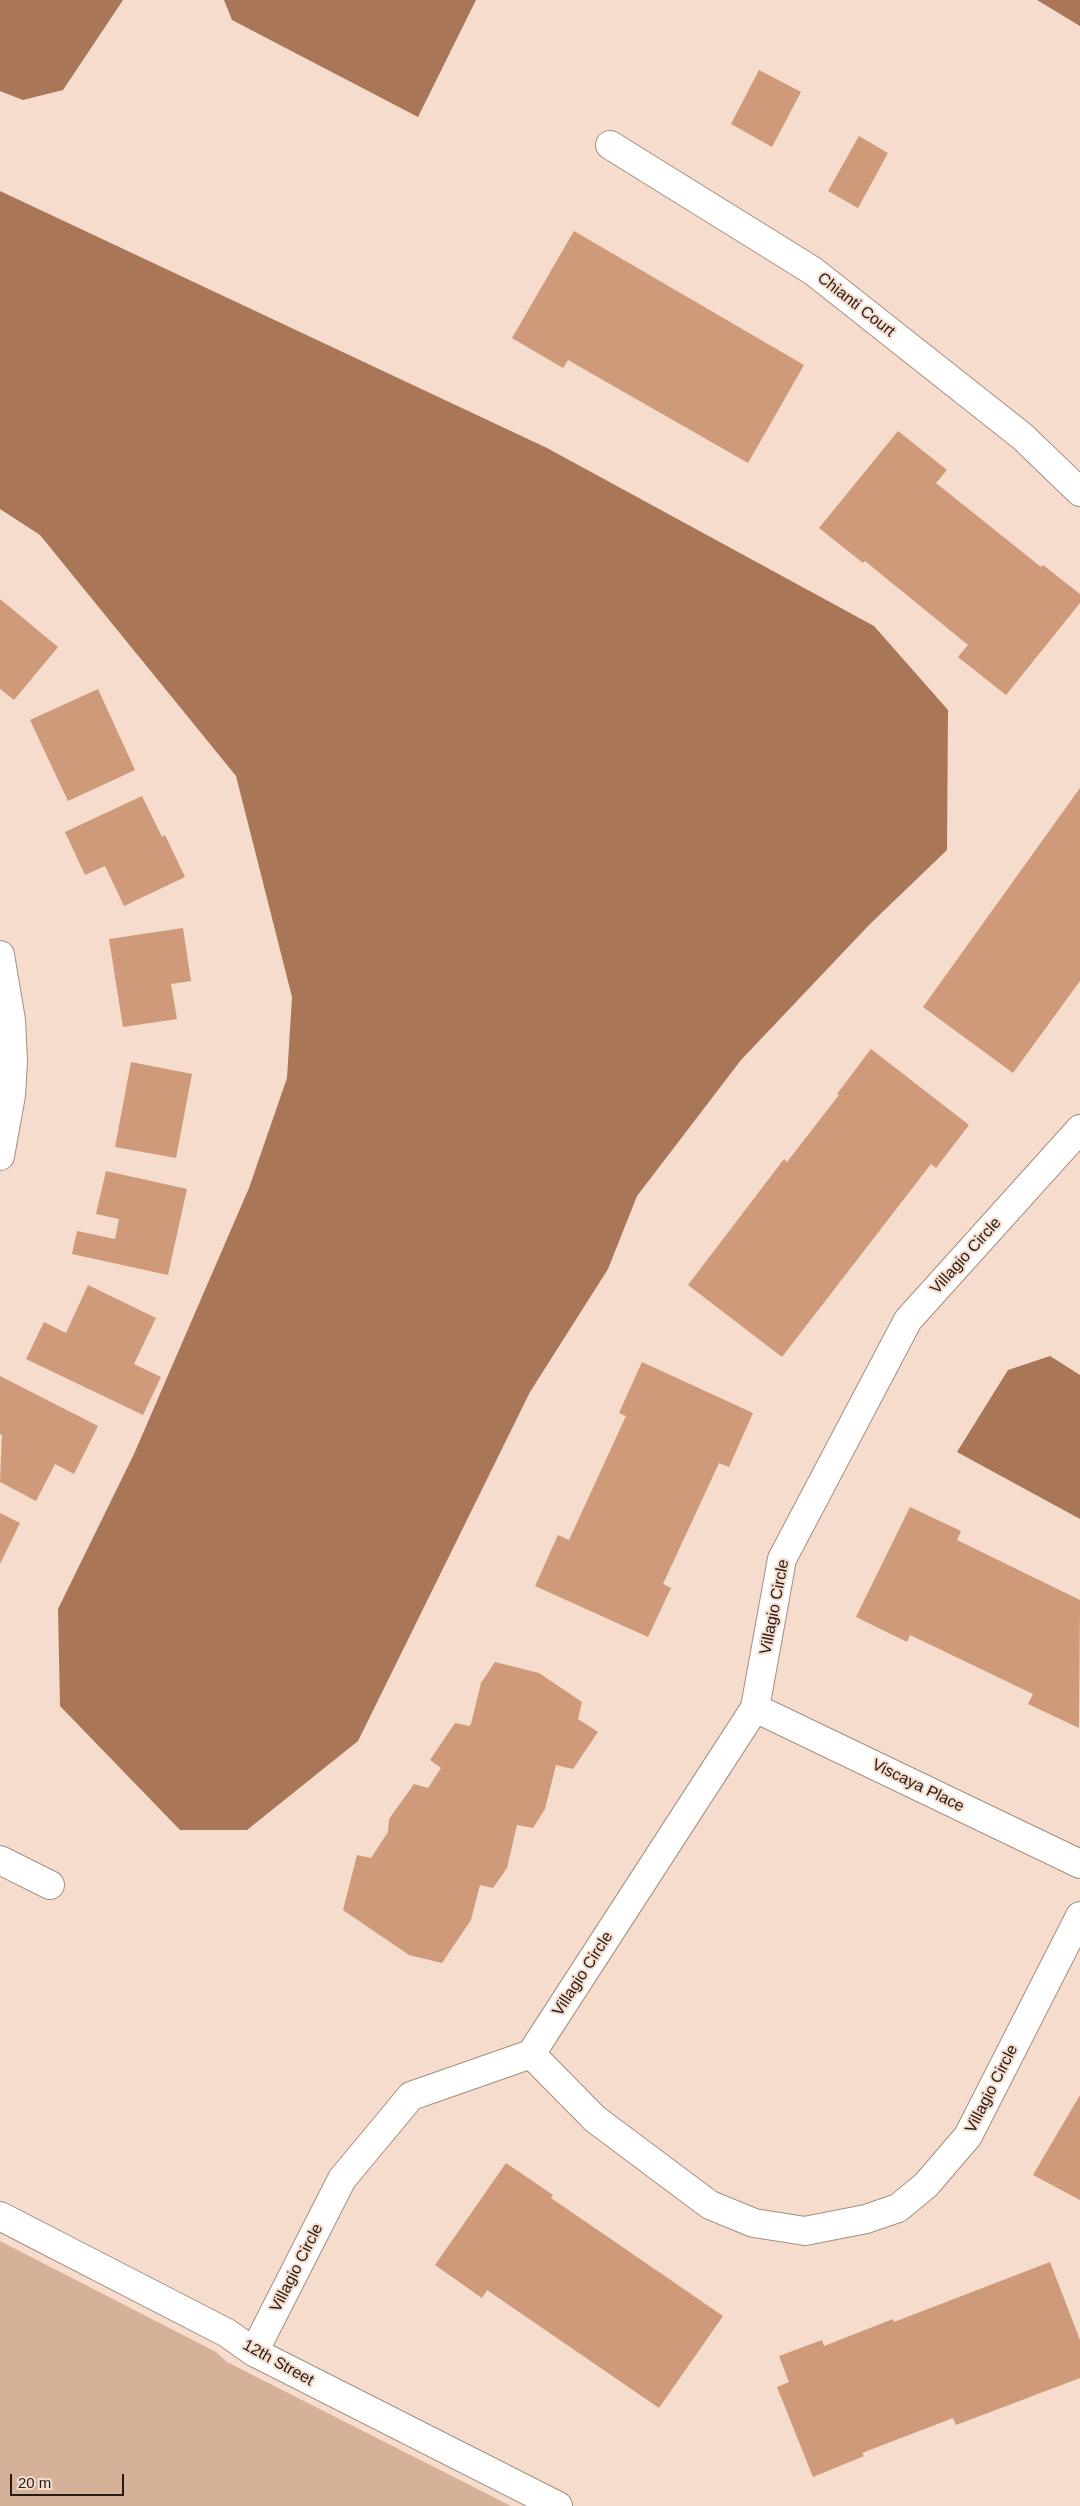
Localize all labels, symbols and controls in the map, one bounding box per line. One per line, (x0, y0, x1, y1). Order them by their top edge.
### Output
street label: Chianti Court (813, 269, 899, 341)
street label: Villagio Circle (927, 1214, 1005, 1298)
street label: Villagio Circle (756, 1558, 794, 1656)
street label: Viscaya Place (869, 1755, 967, 1817)
street label: Villagio Circle (549, 1928, 617, 2020)
street label: Villagio Circle (962, 2042, 1022, 2136)
street label: Villagio Circle (267, 2221, 327, 2315)
street label: 12th Street (239, 2336, 317, 2390)
scale bar (12, 2464, 126, 2496)
text: 20 m (18, 2474, 51, 2491)

